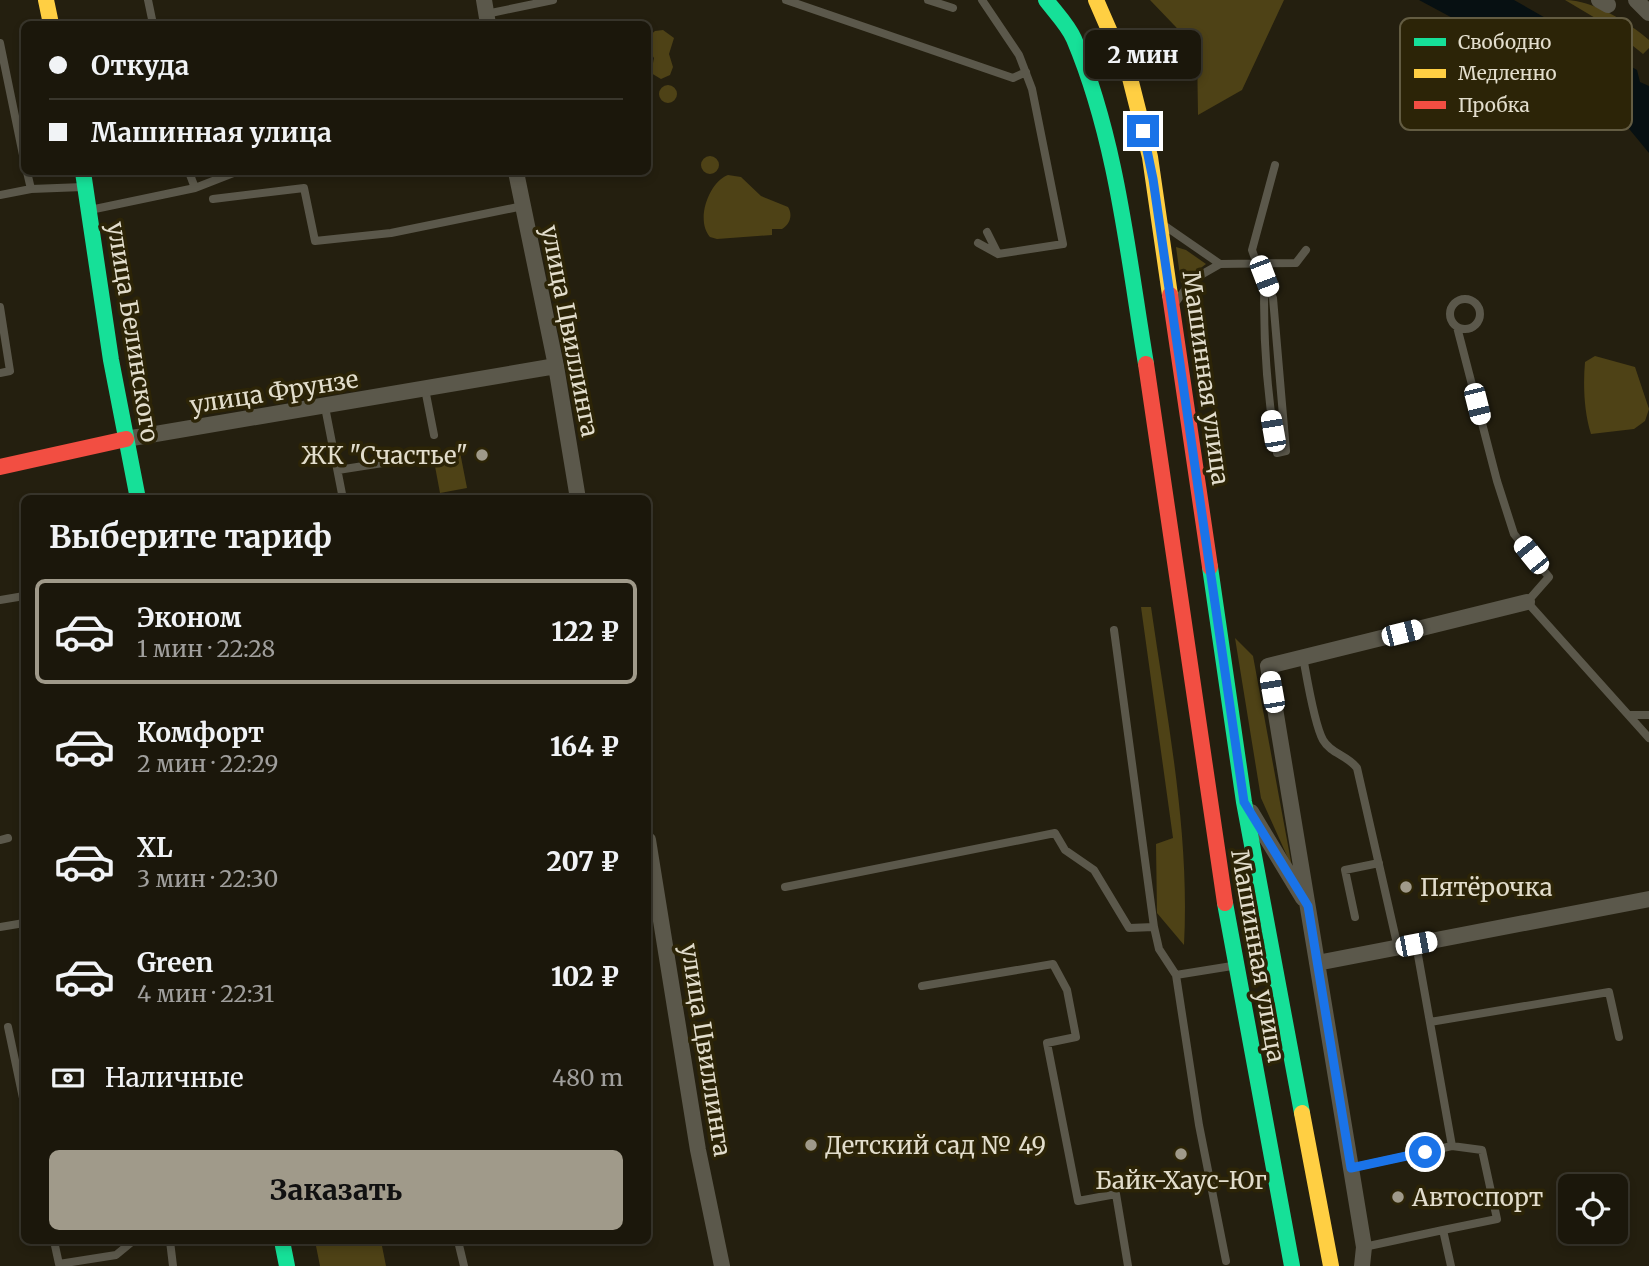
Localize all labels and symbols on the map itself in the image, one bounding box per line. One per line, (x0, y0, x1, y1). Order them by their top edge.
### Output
legend (1400, 18, 1632, 130)
callout: 2 мин (1085, 30, 1201, 78)
text: Свободно (1458, 30, 1551, 54)
text: Медленно (1458, 61, 1557, 85)
text: Пробка (1458, 93, 1530, 117)
route end (1127, 115, 1159, 147)
street label: улица Белинского (100, 220, 166, 444)
street label: улица Цвиллинга (534, 222, 606, 440)
car (1247, 253, 1282, 299)
street label: Машинная улица (1176, 269, 1236, 487)
street label: улица Фрунзе (188, 363, 360, 421)
car (1462, 381, 1493, 427)
car (1260, 408, 1287, 454)
place label: ЖК "Счастье" (301, 440, 468, 471)
marker: ЖК "Счастье" (474, 447, 490, 463)
car (1510, 532, 1553, 578)
car (1380, 618, 1425, 648)
car (1259, 669, 1286, 715)
street label: Машинная улица (1224, 847, 1292, 1065)
place label: Пятёрочка (1420, 872, 1553, 903)
marker: Пятёрочка (1398, 879, 1414, 895)
car (1394, 930, 1439, 958)
street label: улица Цвиллинга (674, 941, 738, 1159)
place label: Детский сад № 49 (825, 1130, 1046, 1161)
route start (1409, 1136, 1441, 1168)
marker: Детский сад № 49 (803, 1137, 819, 1153)
marker: Байк-Хаус-Юг (1173, 1146, 1189, 1162)
place label: Байк-Хаус-Юг (1095, 1165, 1267, 1196)
place label: Автоспорт (1411, 1182, 1543, 1213)
marker: Автоспорт (1390, 1189, 1406, 1205)

